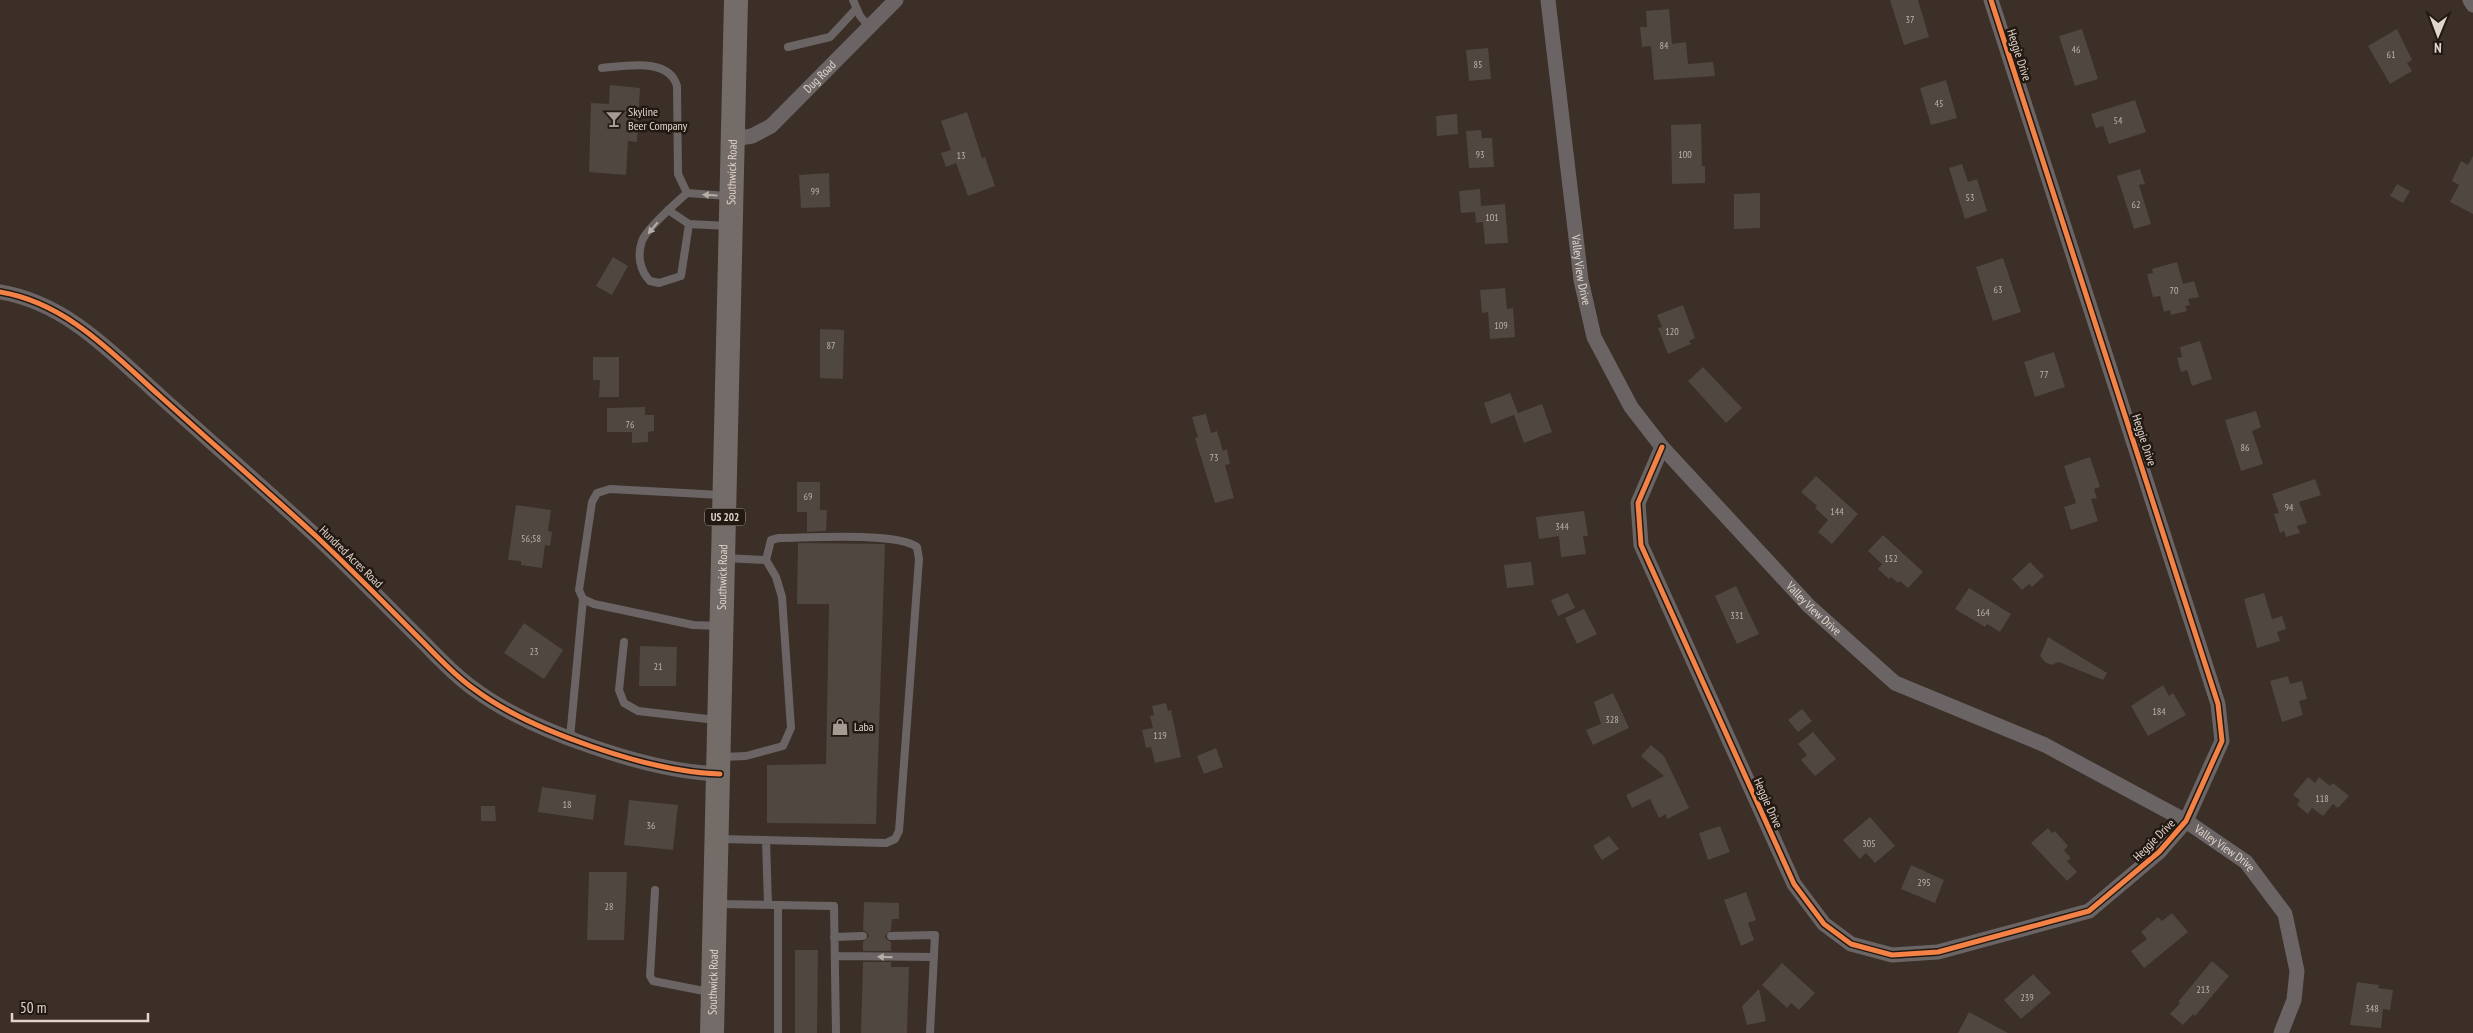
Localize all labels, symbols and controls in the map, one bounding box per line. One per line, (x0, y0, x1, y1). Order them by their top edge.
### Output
north arrow (2413, 10, 2463, 60)
house number: 37 (1906, 13, 1915, 26)
street label: Heggie Drive (2004, 27, 2035, 83)
house number: 84 (1660, 39, 1669, 52)
text: N (2434, 39, 2442, 57)
house number: 46 (2072, 43, 2081, 56)
house number: 61 (2387, 48, 2396, 61)
street label: Dug Road (800, 57, 839, 96)
house number: 85 (1474, 58, 1483, 71)
house number: 45 (1935, 97, 1944, 110)
place label: Skyline Beer Company (628, 104, 688, 133)
bar icon: Skyline Beer Company (604, 109, 624, 129)
house number: 54 (2114, 114, 2123, 127)
street label: Southwick Road (723, 139, 740, 205)
house number: 93 (1476, 148, 1485, 161)
house number: 100 (1678, 148, 1692, 161)
house number: 13 (957, 149, 966, 162)
house number: 99 (811, 185, 820, 198)
one-way arrow (702, 190, 718, 198)
house number: 53 (1966, 191, 1975, 204)
house number: 62 (2132, 198, 2141, 211)
house number: 101 (1485, 211, 1499, 224)
one-way arrow (647, 221, 658, 234)
street label: Valley View Drive (1569, 233, 1594, 307)
house number: 63 (1994, 283, 2003, 296)
house number: 70 (2170, 284, 2179, 297)
house number: 109 (1494, 319, 1508, 332)
house number: 120 (1665, 325, 1679, 338)
house number: 87 (827, 339, 836, 352)
house number: 77 (2040, 368, 2049, 381)
street label: Heggie Drive (2129, 412, 2160, 468)
house number: 76 (626, 418, 635, 431)
house number: 86 (2241, 441, 2250, 454)
house number: 73 (1210, 451, 1219, 464)
house number: 69 (804, 490, 813, 503)
house number: 94 (2285, 501, 2294, 514)
house number: 144 (1830, 505, 1844, 518)
road number: US 202 (705, 508, 745, 526)
house number: 344 (1555, 520, 1569, 533)
street label: Hundred Acres Road (316, 522, 386, 591)
house number: 56;58 (521, 532, 541, 545)
street label: Southwick Road (714, 544, 730, 610)
house number: 152 (1884, 552, 1898, 565)
street label: Valley View Drive (1783, 578, 1845, 638)
house number: 164 (1976, 606, 1990, 619)
house number: 331 (1730, 609, 1744, 622)
house number: 23 (530, 645, 539, 658)
house number: 21 (654, 660, 663, 673)
house number: 184 (2152, 705, 2166, 718)
house number: 328 (1605, 713, 1619, 726)
shop icon: Laba (830, 717, 850, 737)
place label: Laba (854, 719, 874, 734)
house number: 119 (1153, 729, 1167, 742)
street label: Heggie Drive (1751, 775, 1786, 830)
house number: 118 (2315, 792, 2329, 805)
house number: 18 (563, 798, 572, 811)
street label: Heggie Drive (2129, 815, 2178, 864)
house number: 36 (647, 819, 656, 832)
street label: Valley View Drive (2191, 821, 2259, 874)
house number: 305 (1862, 837, 1876, 850)
house number: 295 (1917, 876, 1931, 889)
house number: 28 (605, 900, 614, 913)
street label: Southwick Road (704, 949, 721, 1015)
one-way arrow (877, 952, 893, 960)
house number: 213 (2196, 983, 2210, 996)
scale bar (12, 990, 149, 1022)
house number: 239 (2020, 991, 2034, 1004)
text: 50 m (20, 998, 46, 1017)
house number: 348 (2365, 1002, 2379, 1015)

